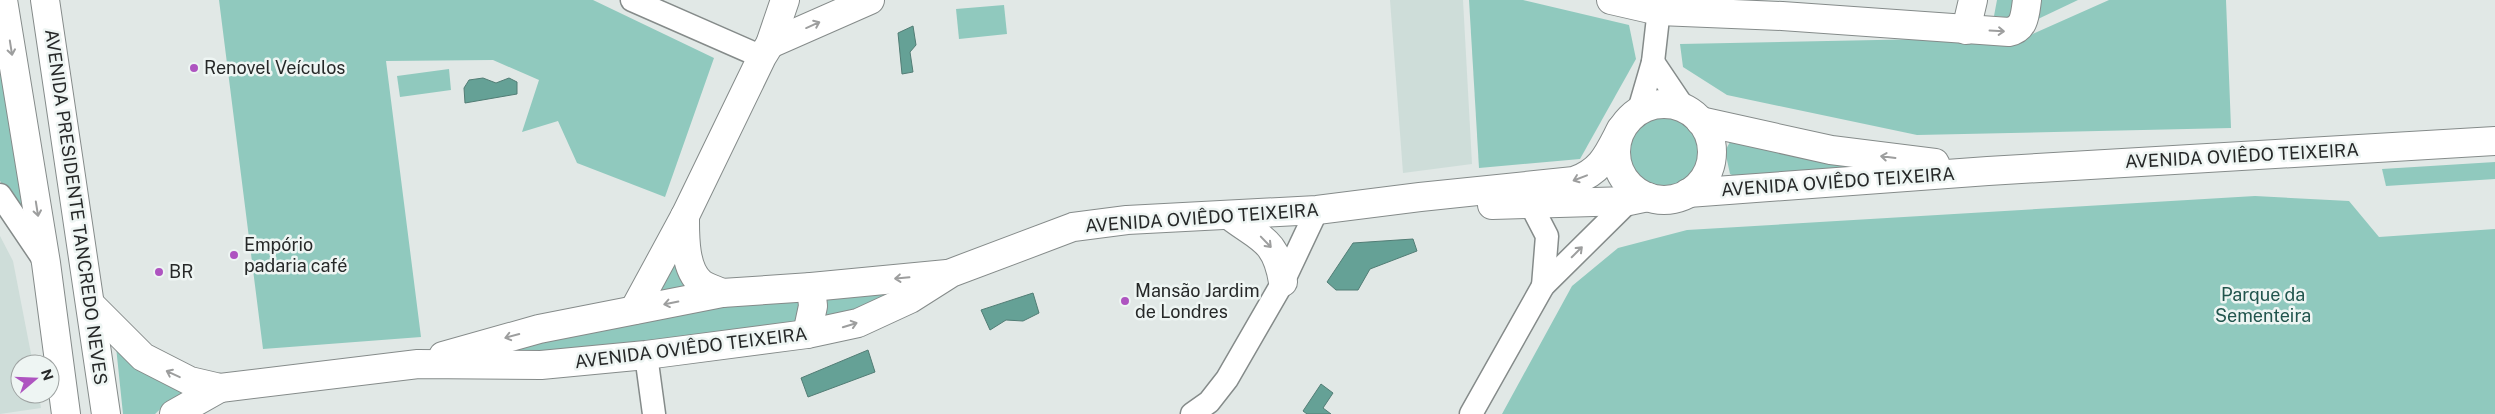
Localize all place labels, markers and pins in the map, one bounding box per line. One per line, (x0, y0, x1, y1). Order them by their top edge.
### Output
place label: Renovel Veículos (204, 57, 345, 78)
marker: Renovel Veículos (188, 62, 200, 74)
place label: Empório padaria café (244, 234, 347, 276)
marker: Empório padaria café (228, 249, 240, 261)
place label: BR (169, 261, 193, 282)
marker: BR (153, 266, 165, 278)
place label: Mansão Jardim de Londres (1135, 280, 1260, 322)
marker: Mansão Jardim de Londres (1119, 295, 1131, 307)

